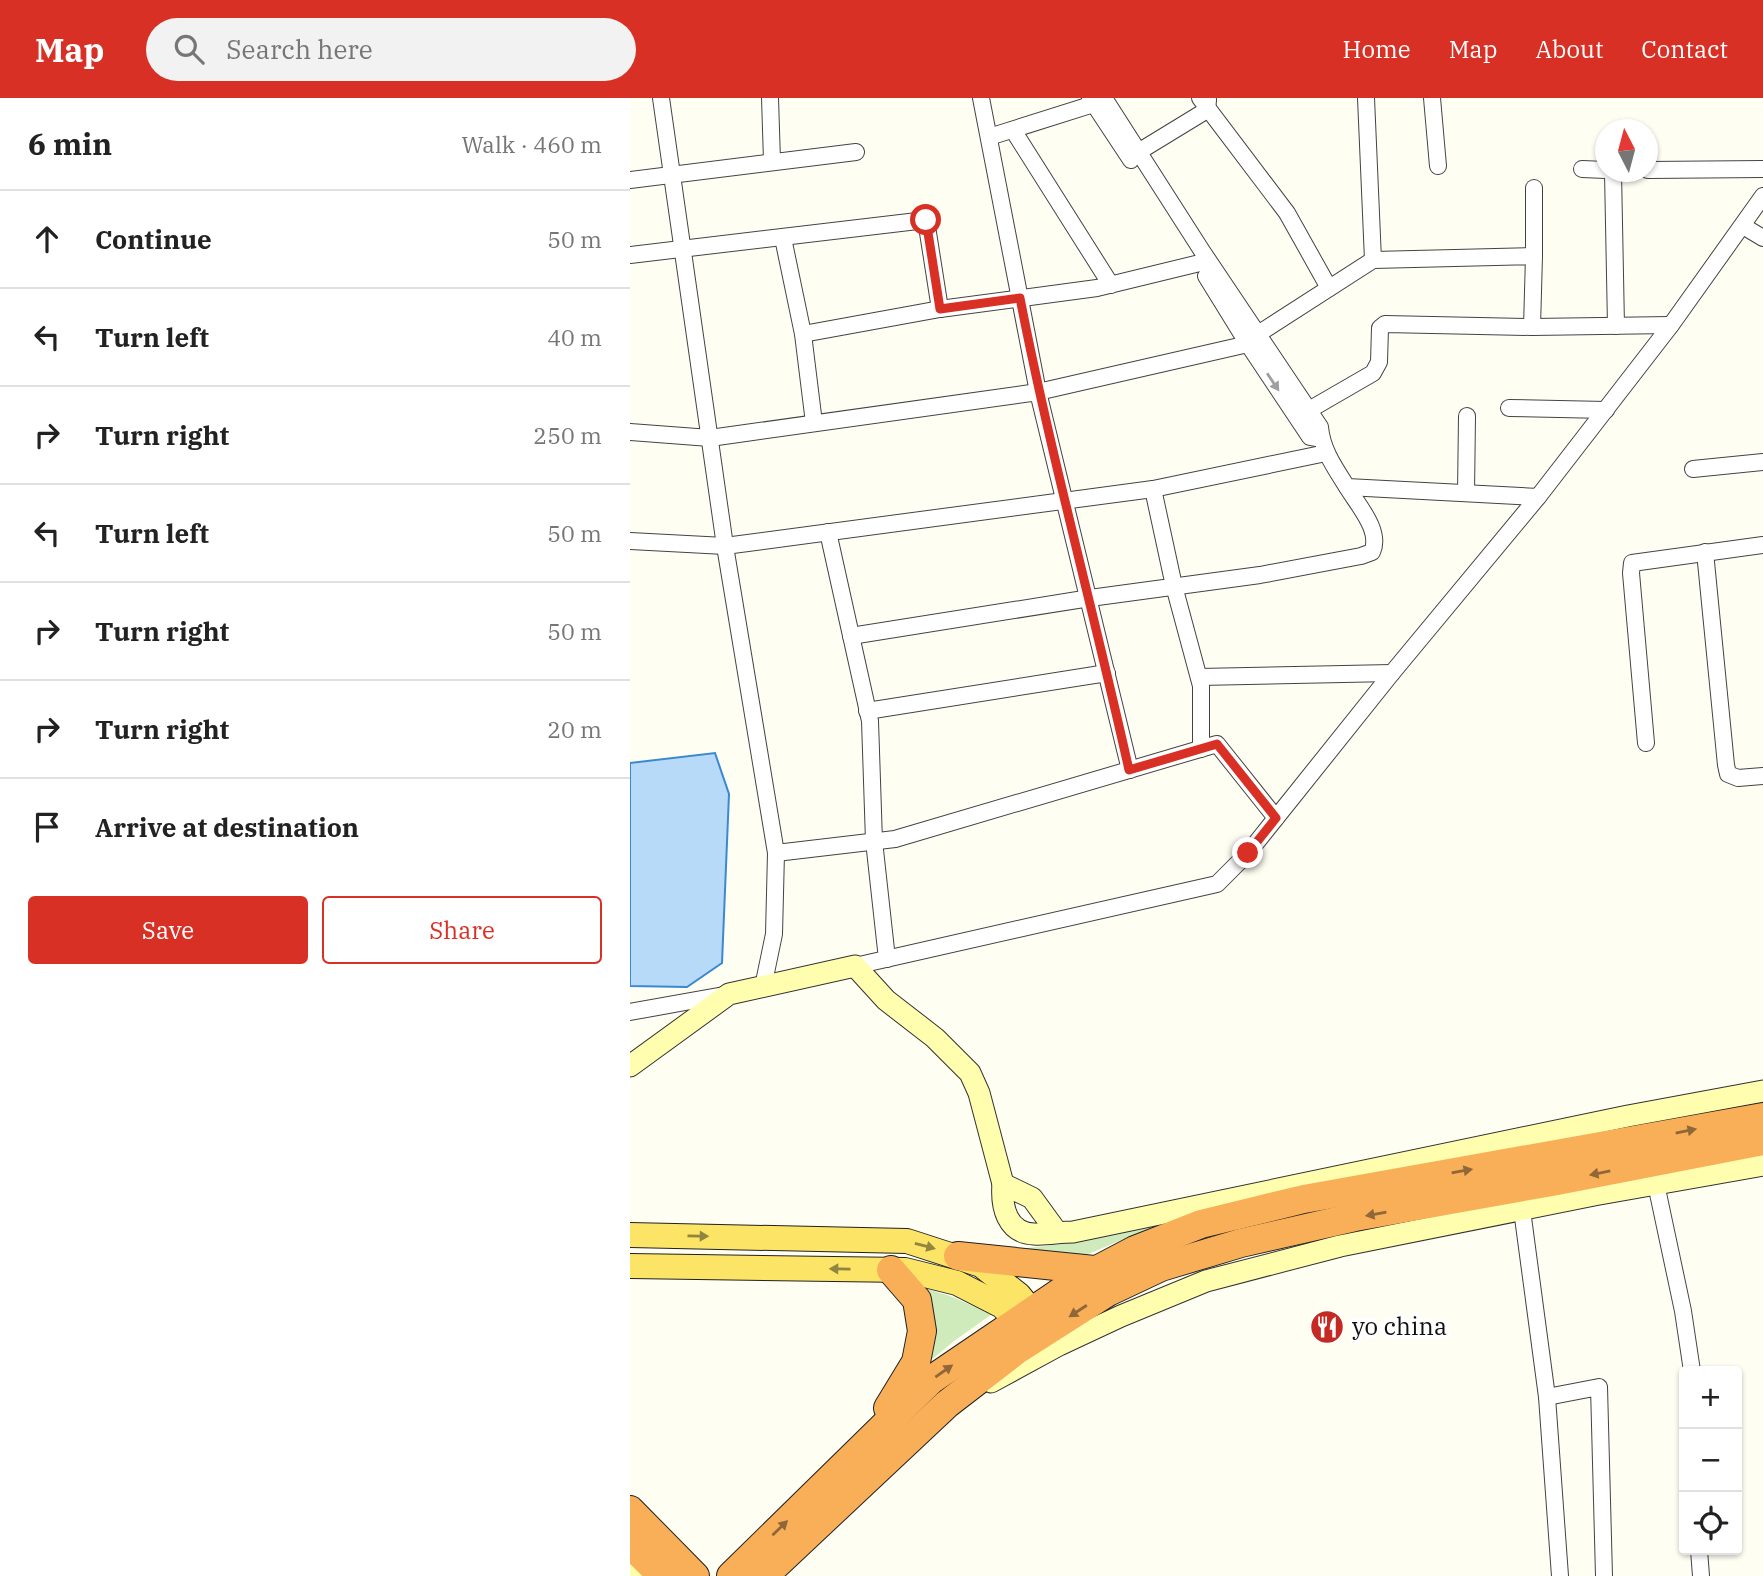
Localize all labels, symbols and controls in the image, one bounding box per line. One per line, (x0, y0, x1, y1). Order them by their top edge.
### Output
search box (146, 18, 636, 81)
text: Map (35, 28, 104, 71)
icon: search (170, 30, 208, 68)
text: Search here (226, 32, 373, 66)
text: Home (1343, 33, 1411, 65)
text: Map (1449, 33, 1497, 65)
text: About (1535, 33, 1603, 65)
text: Contact (1641, 33, 1728, 65)
north arrow (1595, 119, 1658, 182)
text: 6 min (28, 124, 112, 163)
text: Walk · 460 m (461, 129, 602, 159)
route start (910, 204, 941, 235)
icon: ahead (28, 220, 66, 258)
text: Continue (95, 222, 212, 256)
text: 50 m (547, 224, 602, 254)
icon: left (28, 318, 66, 356)
text: Turn left (95, 320, 209, 354)
text: 40 m (547, 322, 602, 352)
one-way arrow (1267, 372, 1280, 392)
icon: right (28, 416, 66, 454)
text: Turn right (95, 418, 229, 452)
text: 250 m (533, 420, 602, 450)
icon: left (28, 514, 66, 552)
text: Turn left (95, 516, 209, 550)
text: 50 m (547, 518, 602, 548)
icon: right (28, 612, 66, 650)
text: Turn right (95, 614, 229, 648)
text: 50 m (547, 616, 602, 646)
icon: right (28, 710, 66, 748)
text: Turn right (95, 712, 229, 746)
text: 20 m (547, 714, 602, 744)
icon: arrive (28, 808, 66, 846)
text: Arrive at destination (95, 810, 359, 844)
route end (1232, 837, 1263, 868)
button: Save (28, 896, 308, 964)
button: Share (322, 896, 602, 964)
one-way arrow (1675, 1126, 1697, 1137)
one-way arrow (1451, 1166, 1473, 1177)
one-way arrow (1589, 1168, 1611, 1179)
one-way arrow (1365, 1209, 1387, 1220)
one-way arrow (687, 1231, 709, 1242)
one-way arrow (914, 1241, 936, 1252)
one-way arrow (828, 1264, 850, 1275)
one-way arrow (1068, 1305, 1088, 1318)
restaurant icon: yo china (1308, 1308, 1346, 1346)
place label: yo china (1352, 1310, 1447, 1342)
one-way arrow (935, 1364, 953, 1378)
map controls (1679, 1366, 1742, 1555)
button: + (1679, 1366, 1742, 1429)
button: − (1679, 1429, 1742, 1492)
button: locate (1679, 1492, 1742, 1555)
one-way arrow (771, 1521, 788, 1537)

